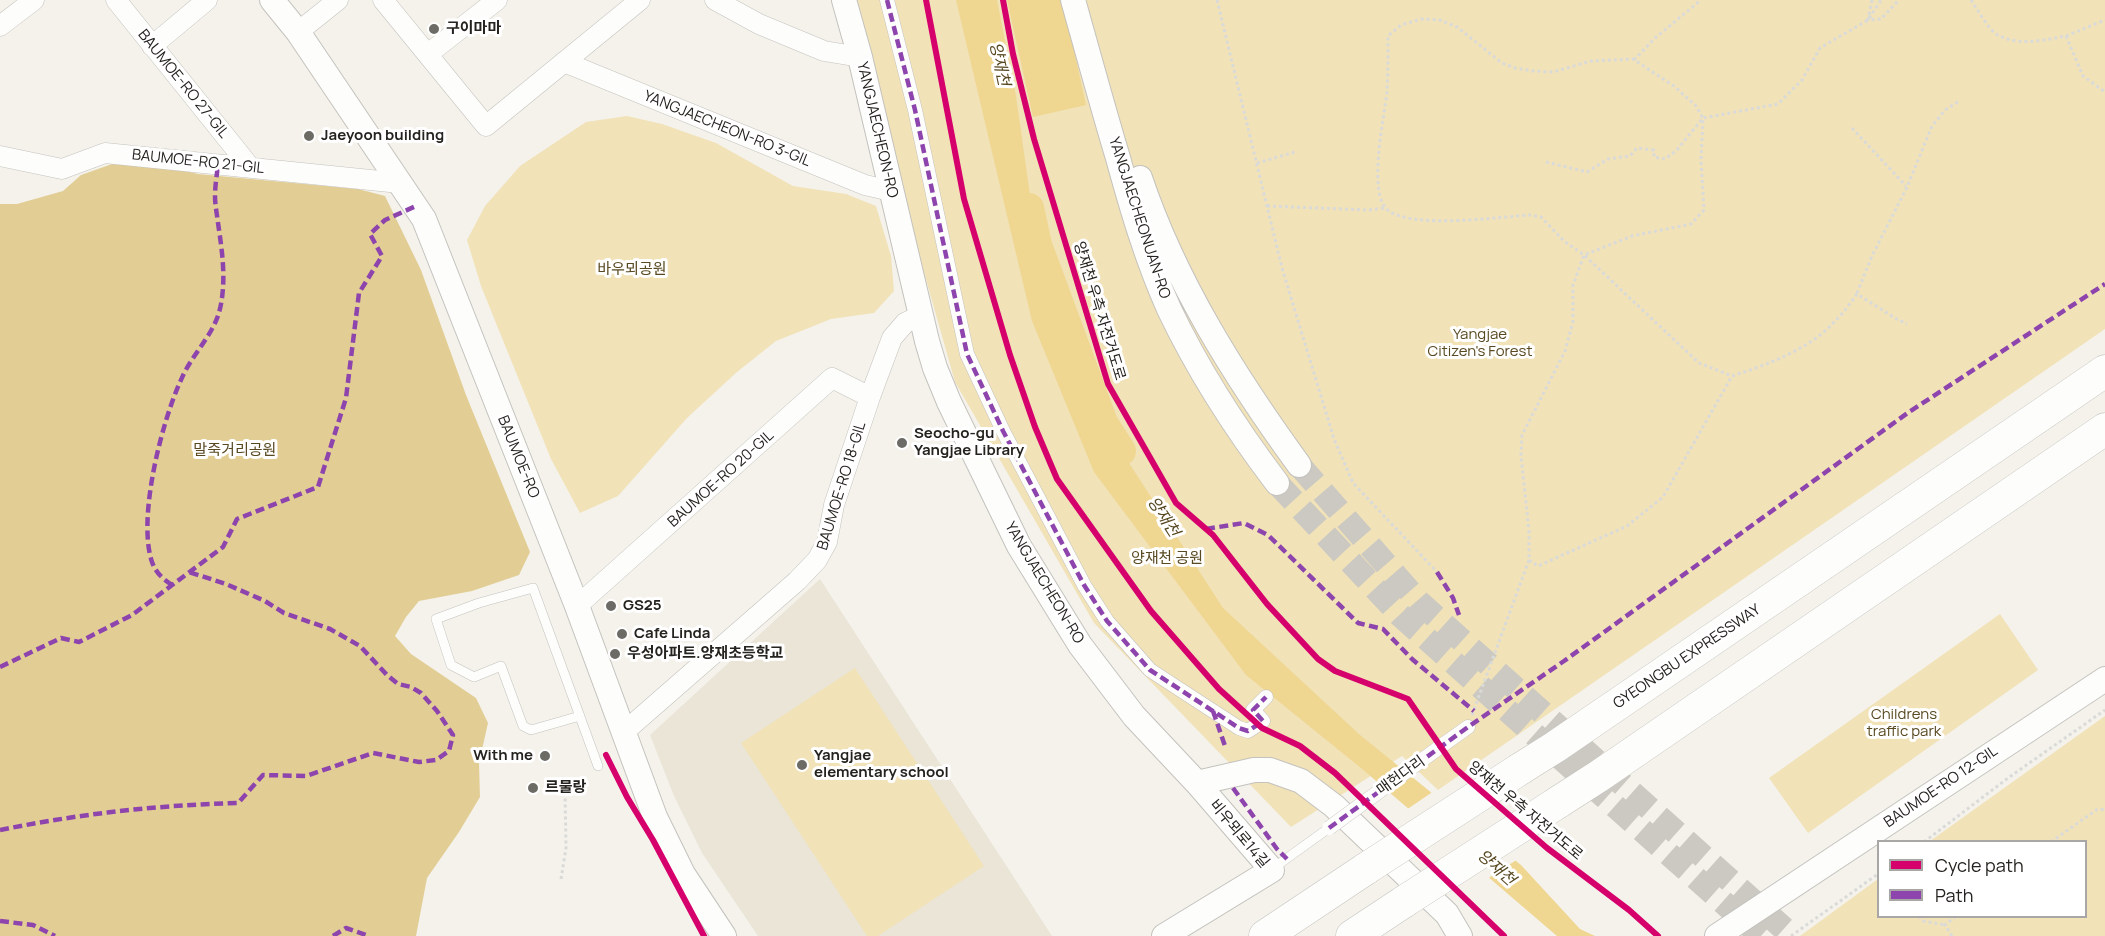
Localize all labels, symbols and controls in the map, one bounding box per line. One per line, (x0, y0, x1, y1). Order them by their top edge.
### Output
place label: 구이마마 (446, 20, 501, 38)
marker: 구이마마 (427, 22, 441, 36)
street label: BAUMOE-RO 27-GIL (134, 26, 232, 142)
water label: 양재천 (985, 40, 1013, 88)
street label: YANGJAECHEON-RO (853, 60, 901, 200)
street label: YANGJAECHEON-RO 3-GIL (641, 87, 813, 171)
place label: Jaeyoon building (321, 127, 444, 145)
marker: Jaeyoon building (302, 129, 316, 143)
street label: YANGJAECHEONUAN-RO (1104, 135, 1174, 301)
street label: BAUMOE-RO 21-GIL (131, 146, 265, 178)
street label: 양재천 우측 자전거도로 (1069, 240, 1129, 382)
park label: 바우뫼공원 (598, 261, 666, 279)
park label: Yangjae Citizen's Forest (1428, 326, 1532, 361)
street label: BAUMOE-RO (493, 413, 543, 501)
street label: BAUMOE-RO 18-GIL (814, 420, 870, 552)
place label: Seocho-gu Yangjae Library (914, 425, 1024, 460)
street label: BAUMOE-RO 20-GIL (664, 427, 778, 531)
marker: Seocho-gu Yangjae Library (895, 436, 909, 450)
park label: 말죽거리공원 (194, 442, 276, 460)
water label: 양재천 (1143, 493, 1183, 541)
street label: YANGJAECHEON-RO (1001, 519, 1087, 647)
park label: 양재천 공원 (1131, 550, 1203, 568)
place label: GS25 (623, 597, 662, 615)
marker: GS25 (604, 599, 618, 613)
street label: GYEONGBU EXPRESSWAY (1610, 601, 1764, 713)
place label: Cafe Linda (634, 625, 710, 643)
marker: Cafe Linda (615, 627, 629, 641)
place label: 우성아파트.양재초등학교 (627, 645, 783, 663)
marker: 우성아파트.양재초등학교 (608, 647, 622, 661)
park label: Childrens traffic park (1867, 706, 1941, 741)
street label: BAUMOE-RO 12-GIL (1881, 742, 2001, 832)
place label: With me (473, 747, 533, 765)
place label: Yangjae elementary school (814, 747, 949, 782)
marker: With me (538, 749, 552, 763)
street label: 매헌다리 (1373, 752, 1429, 800)
marker: Yangjae elementary school (795, 758, 809, 772)
street label: 양재천 우측 자전거도로 (1464, 758, 1586, 864)
place label: 르물랑 (545, 779, 586, 797)
marker: 르물랑 (526, 781, 540, 795)
street label: 비우뫼로14길 (1205, 796, 1273, 872)
legend (1877, 840, 2087, 918)
water label: 양재천 (1473, 846, 1519, 890)
text: Cycle path (1935, 853, 2024, 877)
text: Path (1935, 883, 1973, 907)

